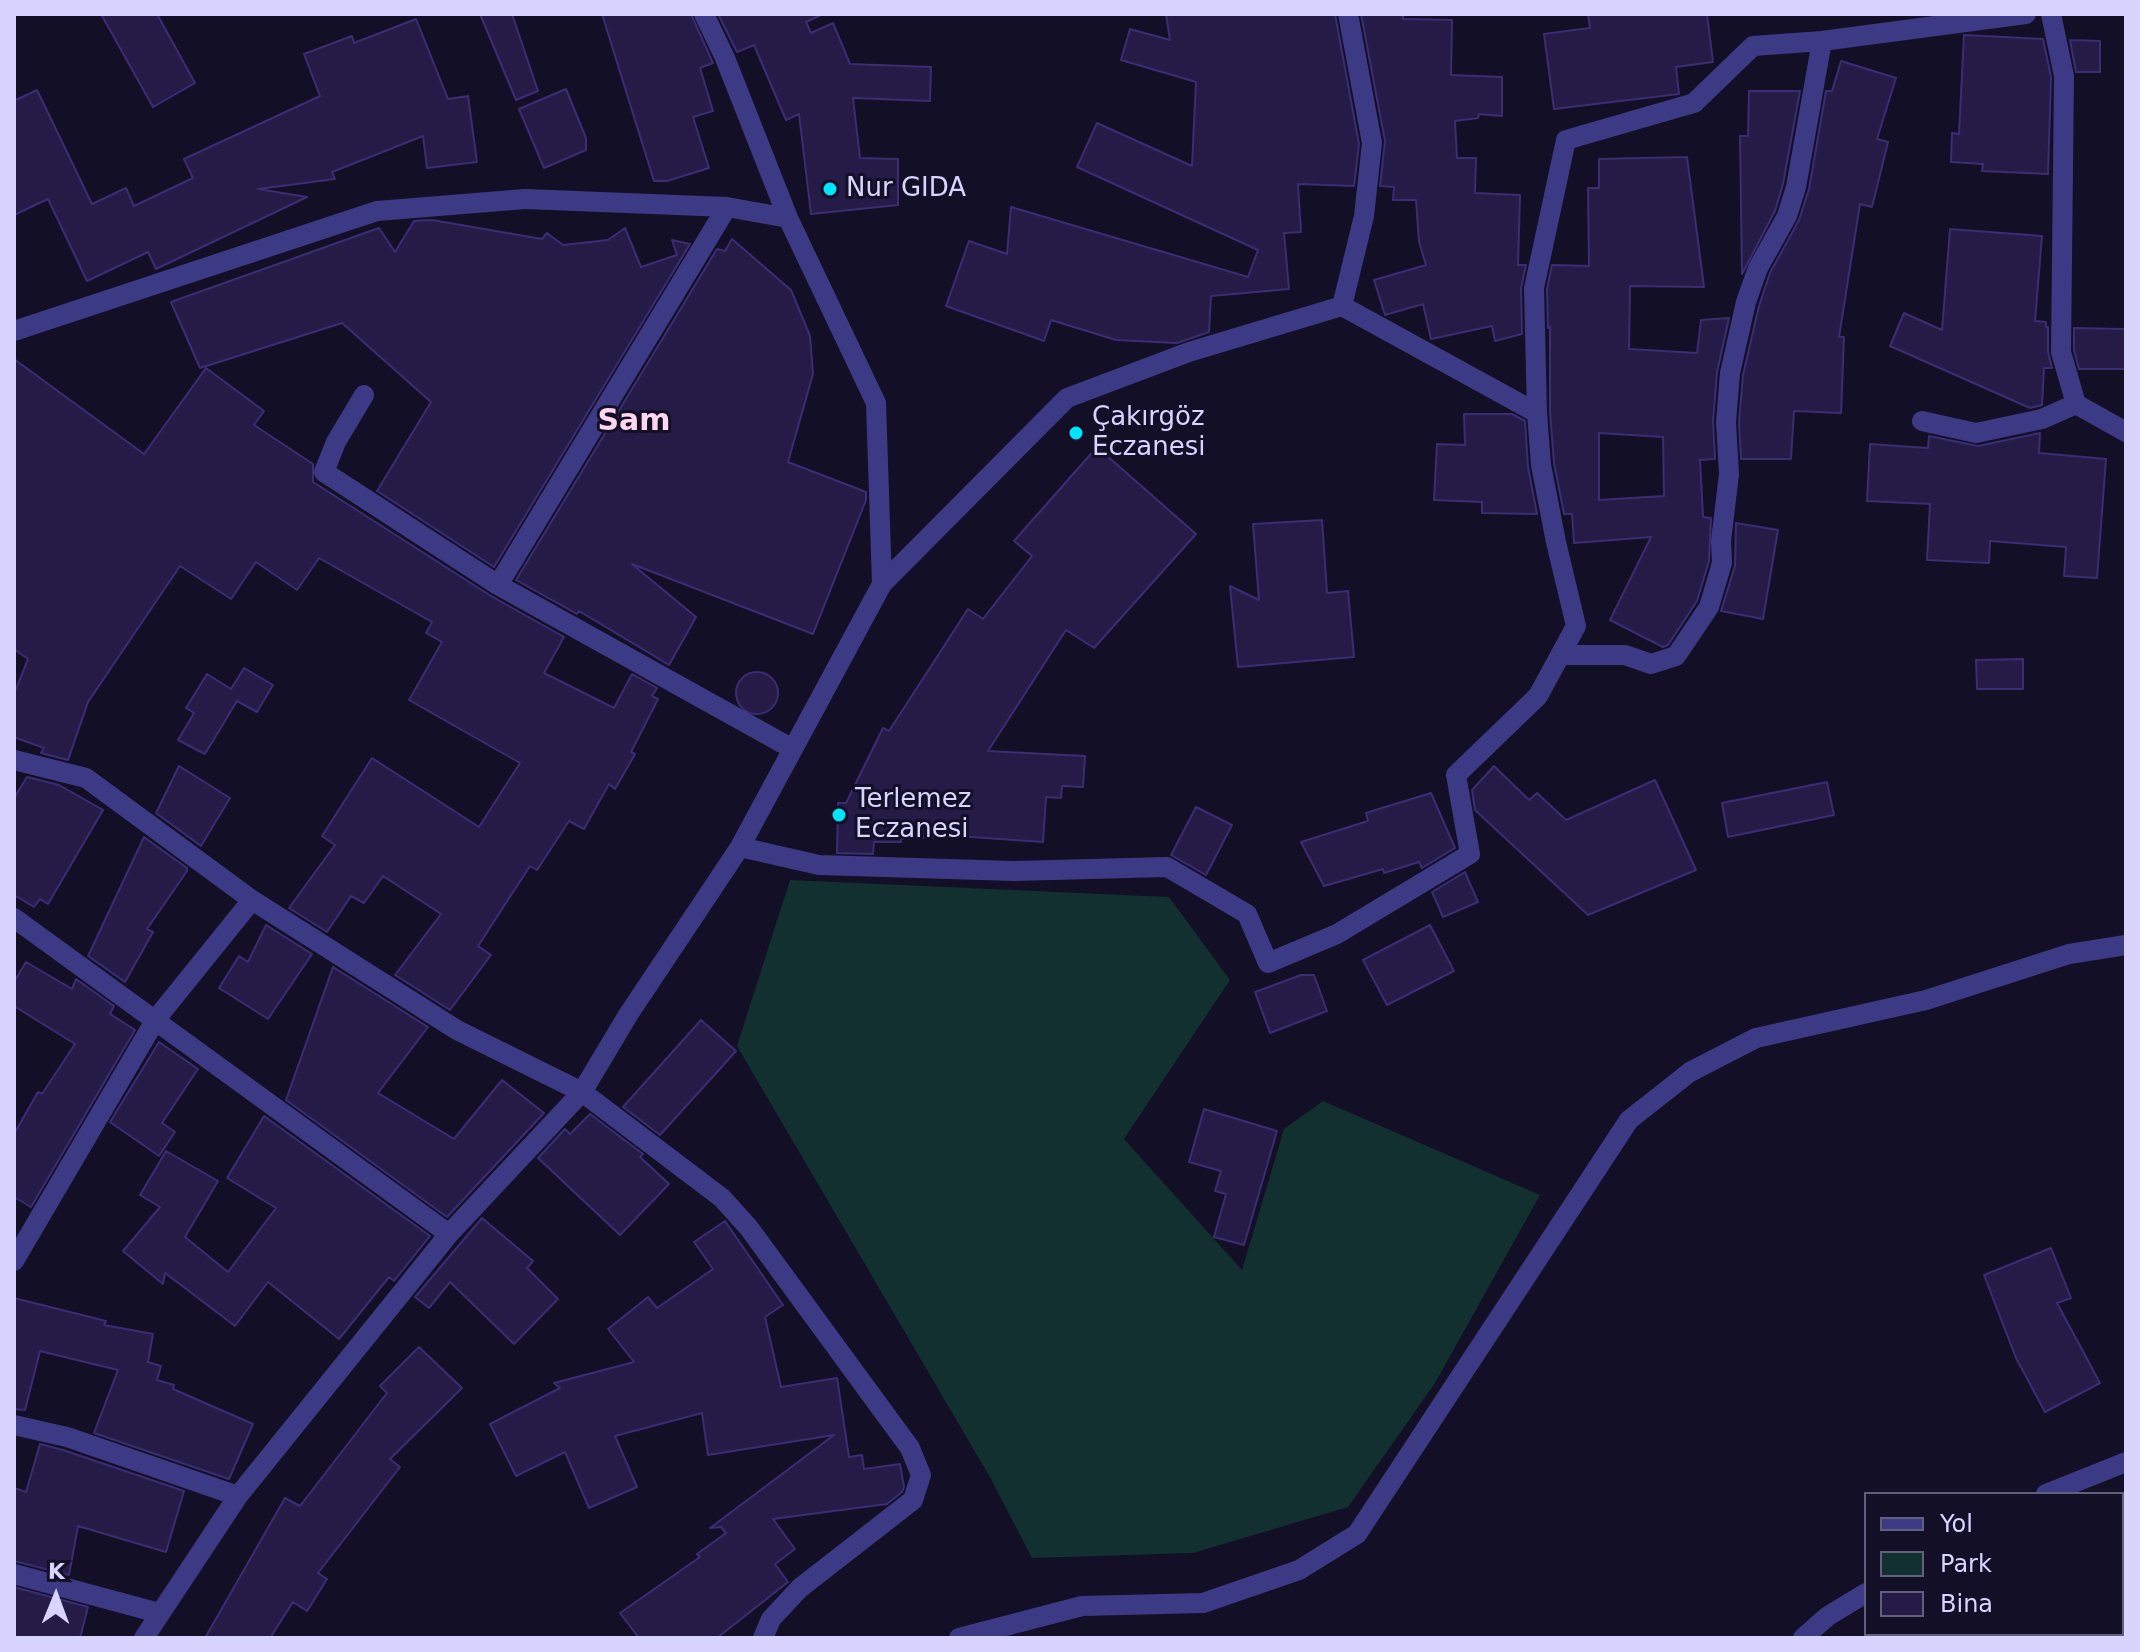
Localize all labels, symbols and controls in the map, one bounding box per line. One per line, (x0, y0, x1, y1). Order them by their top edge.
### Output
place label: Nur GIDA (846, 173, 966, 205)
marker: Nur GIDA (821, 180, 839, 198)
place label: Çakırgöz Eczanesi (1092, 402, 1206, 464)
district label: Sam (597, 404, 671, 440)
marker: Çakırgöz Eczanesi (1067, 424, 1085, 442)
place label: Terlemez Eczanesi (855, 784, 971, 846)
marker: Terlemez Eczanesi (830, 806, 848, 824)
legend (1864, 1492, 2124, 1636)
text: Yol (1940, 1510, 1973, 1538)
text: Park (1940, 1550, 1992, 1578)
north arrow (16, 1556, 96, 1636)
text: K (48, 1559, 65, 1584)
text: Bina (1940, 1590, 1993, 1618)

